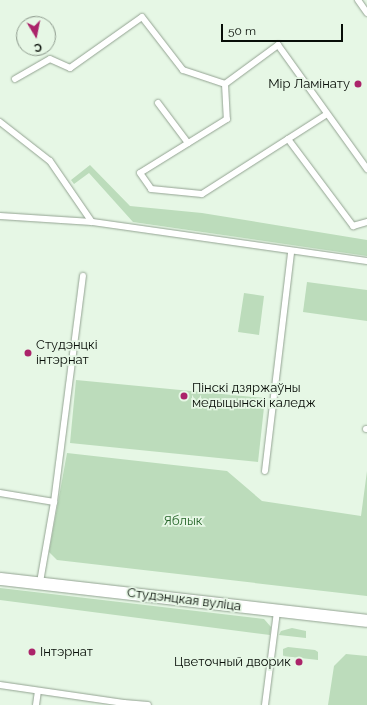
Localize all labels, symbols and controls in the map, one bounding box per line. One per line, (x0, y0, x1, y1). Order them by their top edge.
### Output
north arrow (16, 16, 56, 56)
scale bar (223, 16, 345, 42)
text: 50 m (228, 24, 256, 38)
text: С (33, 40, 43, 54)
place label: Мір Ламінату (268, 76, 350, 92)
marker: Мір Ламінату (353, 79, 363, 89)
place label: Студэнцкі інтэрнат (36, 338, 98, 369)
marker: Студэнцкі інтэрнат (23, 348, 33, 358)
place label: Пінскі дзяржаўны медыцынскі каледж (192, 381, 316, 412)
marker: Пінскі дзяржаўны медыцынскі каледж (179, 391, 189, 401)
park label: Яблык (163, 513, 203, 529)
street label: Студэнцкая вуліца (126, 585, 242, 615)
place label: Інтэрнат (40, 644, 93, 660)
marker: Інтэрнат (27, 647, 37, 657)
place label: Цветочный дворик (174, 654, 291, 670)
marker: Цветочный дворик (294, 657, 304, 667)

